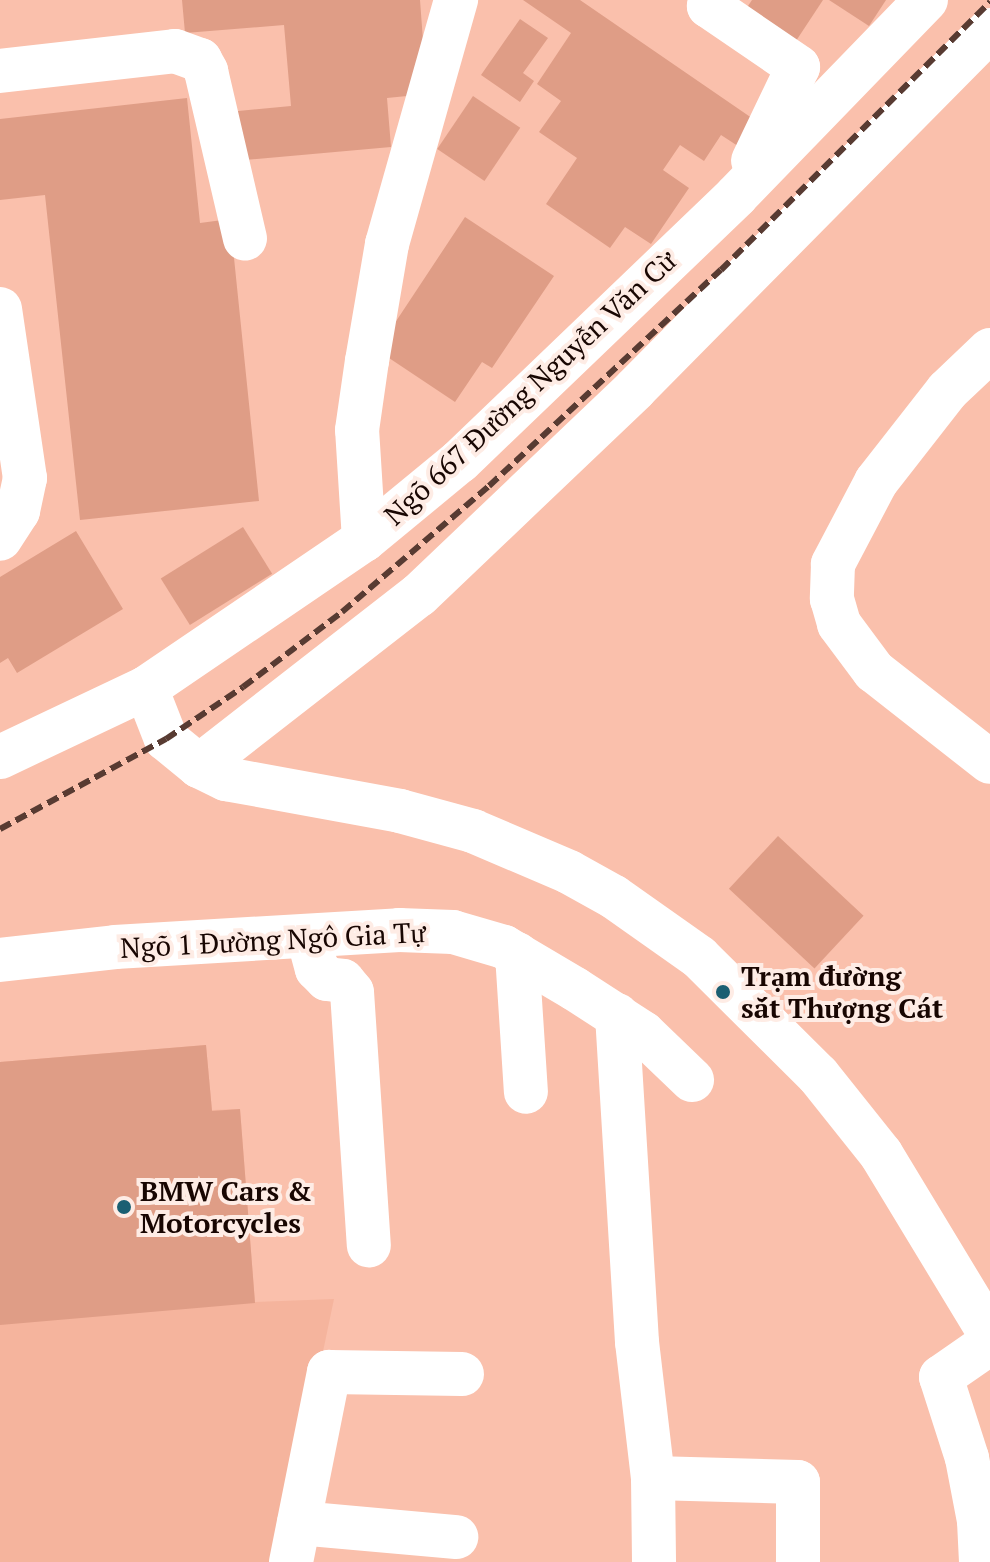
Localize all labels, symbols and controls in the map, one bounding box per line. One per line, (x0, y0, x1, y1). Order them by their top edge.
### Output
street label: Ngõ 667 Đường Nguyễn Văn Cừ (377, 244, 683, 532)
street label: Ngõ 1 Đường Ngô Gia Tự (119, 915, 427, 965)
place label: Trạm đường sắt Thượng Cát (741, 959, 943, 1025)
marker: Trạm đường sắt Thượng Cát (712, 981, 734, 1003)
place label: BMW Cars & Motorcycles (140, 1174, 312, 1240)
marker: BMW Cars & Motorcycles (115, 1198, 133, 1216)

